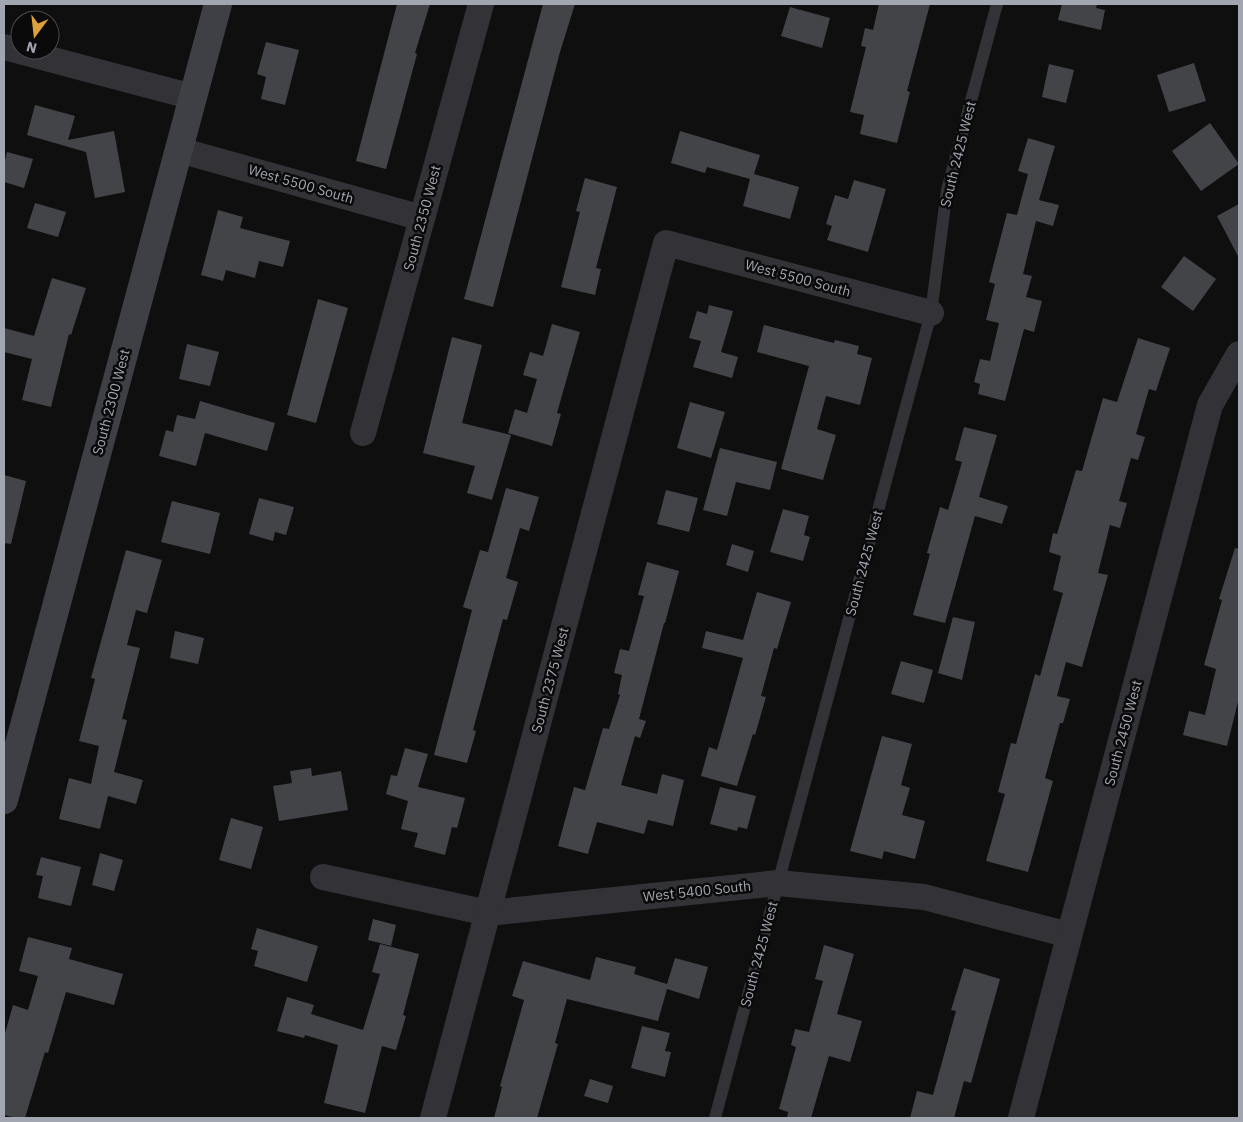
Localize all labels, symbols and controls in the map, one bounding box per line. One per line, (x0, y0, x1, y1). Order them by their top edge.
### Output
north arrow (10, 10, 60, 60)
text: N (24, 38, 39, 58)
street label: South 2425 West (936, 99, 980, 209)
street label: West 5500 South (246, 160, 356, 208)
street label: South 2350 West (399, 163, 445, 273)
street label: West 5500 South (743, 255, 853, 301)
street label: South 2300 West (88, 347, 134, 457)
street label: South 2425 West (841, 508, 887, 618)
street label: South 2375 West (527, 625, 573, 735)
street label: South 2450 West (1100, 678, 1146, 788)
street label: West 5400 South (642, 876, 752, 906)
street label: South 2425 West (736, 899, 782, 1009)

